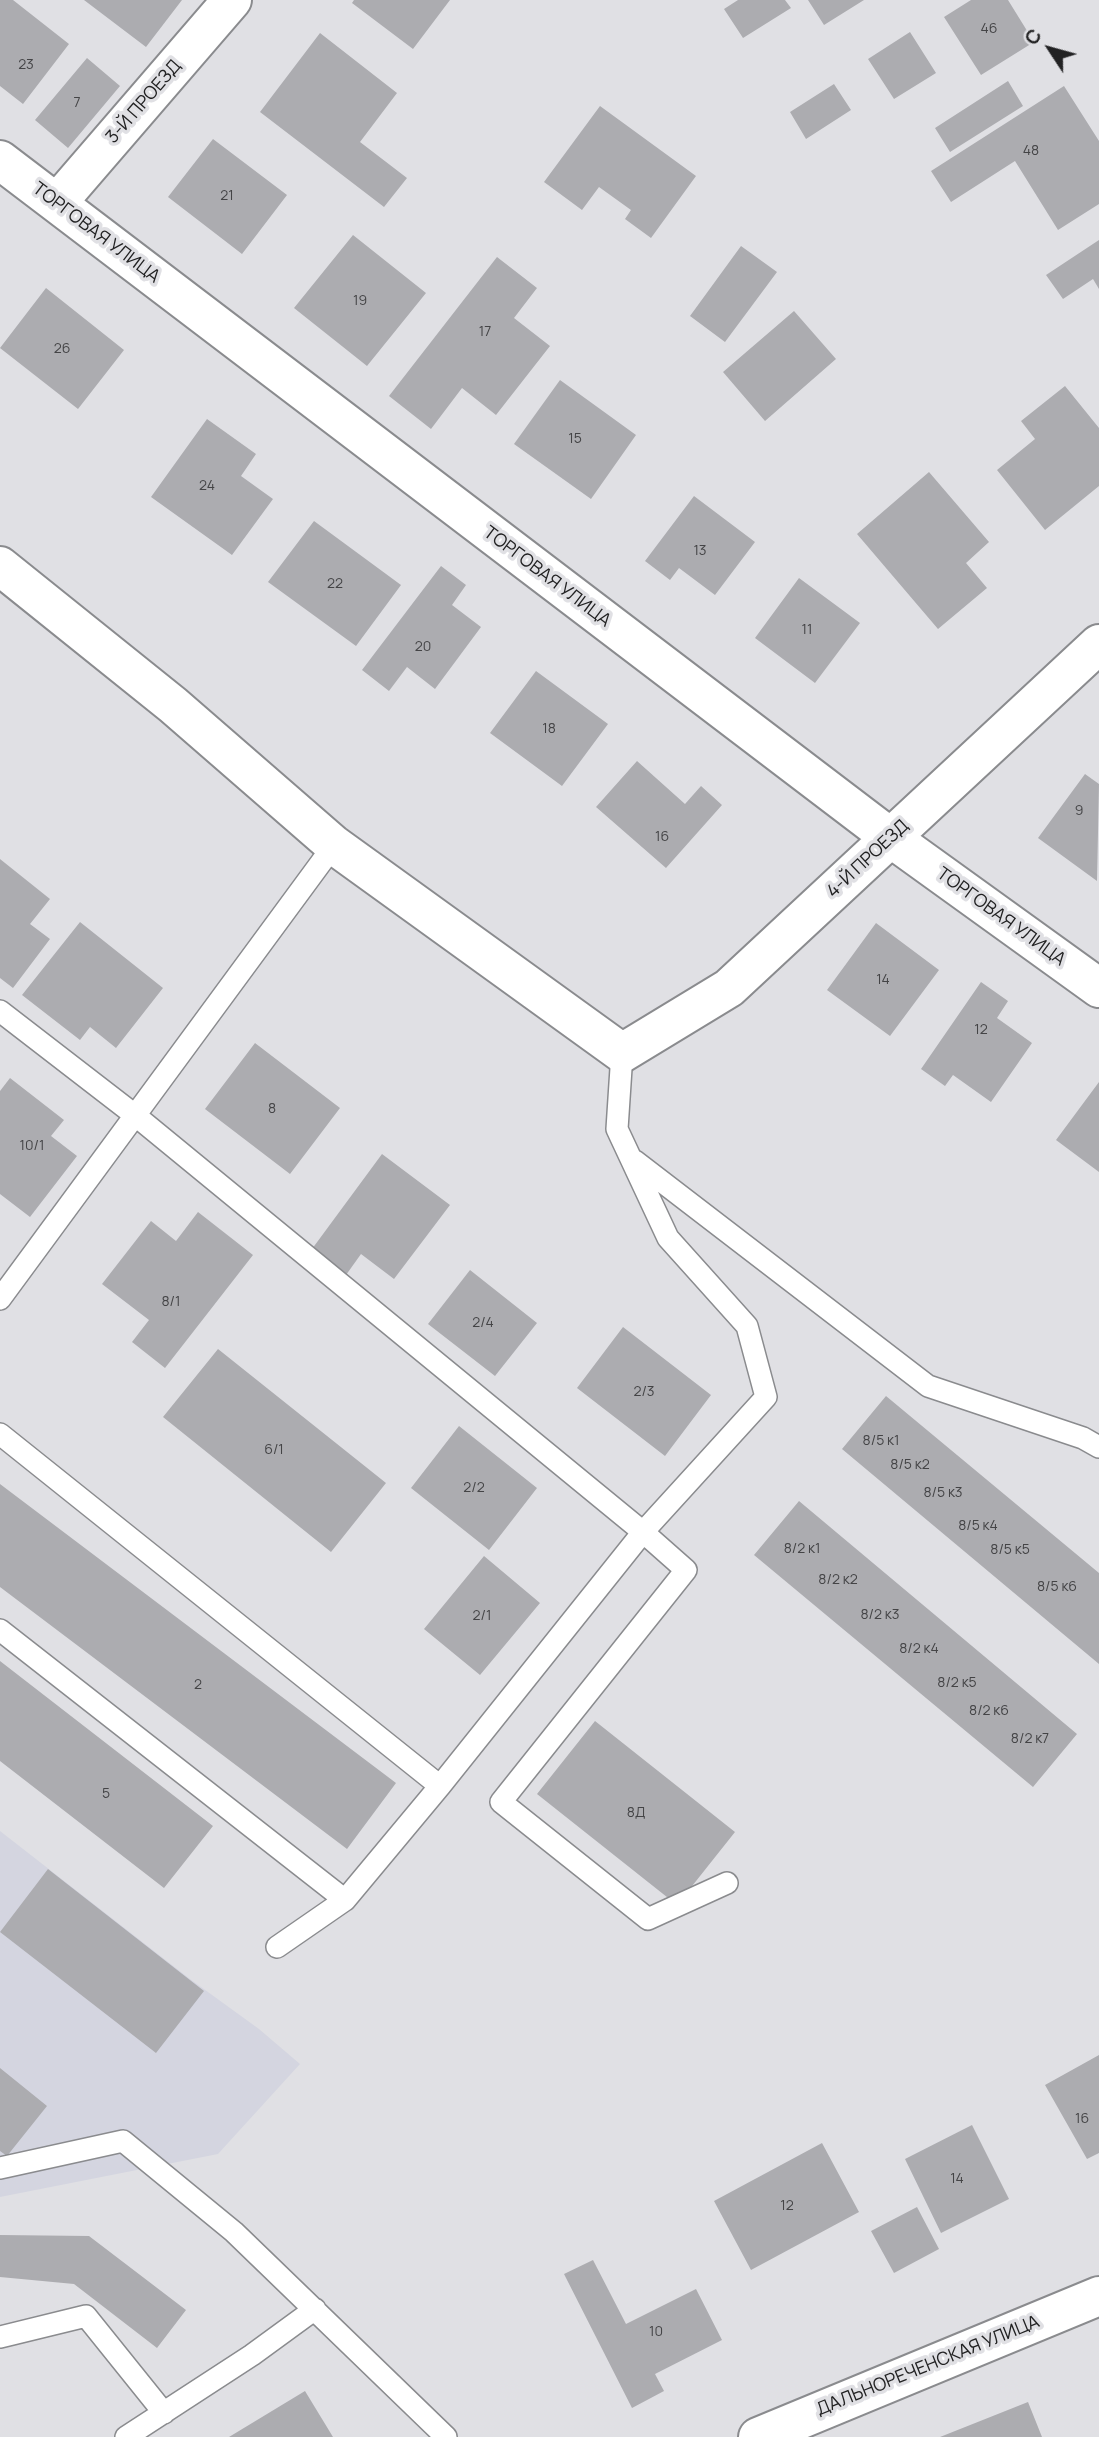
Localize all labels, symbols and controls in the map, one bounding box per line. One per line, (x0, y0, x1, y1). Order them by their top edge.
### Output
north arrow (1015, 14, 1085, 84)
house number: 46 (981, 21, 997, 37)
text: С (1018, 23, 1048, 50)
street label: 3-Й ПРОЕЗД (102, 56, 186, 148)
house number: 23 (18, 57, 34, 73)
house number: 7 (73, 95, 81, 111)
house number: 48 (1023, 143, 1039, 159)
street label: ТОРГОВАЯ УЛИЦА (28, 178, 164, 288)
house number: 21 (220, 188, 234, 204)
house number: 19 (353, 293, 367, 309)
house number: 17 (479, 324, 491, 340)
house number: 26 (54, 341, 70, 357)
house number: 15 (568, 431, 582, 447)
house number: 24 (199, 478, 215, 494)
street label: ТОРГОВАЯ УЛИЦА (479, 522, 615, 632)
house number: 13 (693, 543, 707, 559)
house number: 22 (327, 576, 343, 592)
house number: 11 (802, 622, 812, 638)
house number: 20 (415, 639, 431, 655)
house number: 18 (542, 721, 556, 737)
house number: 9 (1075, 803, 1083, 819)
street label: 4-Й ПРОЕЗД (823, 816, 913, 902)
house number: 16 (655, 829, 669, 845)
street label: ТОРГОВАЯ УЛИЦА (932, 863, 1070, 971)
house number: 14 (876, 972, 890, 988)
house number: 12 (974, 1022, 988, 1038)
house number: 8 (268, 1101, 276, 1117)
house number: 10/1 (20, 1138, 44, 1154)
house number: 8/1 (161, 1294, 181, 1310)
house number: 2/4 (472, 1315, 494, 1331)
house number: 2/3 (633, 1384, 655, 1400)
house number: 8/5 к1 (863, 1433, 899, 1449)
house number: 6/1 (264, 1442, 284, 1458)
house number: 8/5 к2 (890, 1457, 930, 1473)
house number: 2/2 (463, 1480, 485, 1496)
house number: 8/5 к3 (923, 1485, 963, 1501)
house number: 8/5 к4 (958, 1518, 998, 1534)
house number: 8/2 к1 (784, 1541, 820, 1557)
house number: 8/5 к5 (990, 1542, 1030, 1558)
house number: 8/2 к2 (818, 1572, 858, 1588)
house number: 8/5 к6 (1037, 1579, 1077, 1595)
house number: 8/2 к3 (860, 1607, 900, 1623)
house number: 2/1 (473, 1608, 491, 1624)
house number: 8/2 к4 (899, 1641, 939, 1657)
house number: 8/2 к5 (937, 1675, 977, 1691)
house number: 2 (194, 1677, 202, 1693)
house number: 8/2 к6 (969, 1703, 1009, 1719)
house number: 8/2 к7 (1011, 1731, 1049, 1747)
house number: 5 (102, 1786, 110, 1802)
house number: 8Д (627, 1805, 645, 1821)
house number: 16 (1075, 2111, 1089, 2127)
house number: 14 (950, 2171, 964, 2187)
house number: 12 (780, 2198, 794, 2214)
street label: ДАЛЬНОРЕЧЕНСКАЯ УЛИЦА (813, 2311, 1043, 2421)
house number: 10 (649, 2324, 663, 2340)

